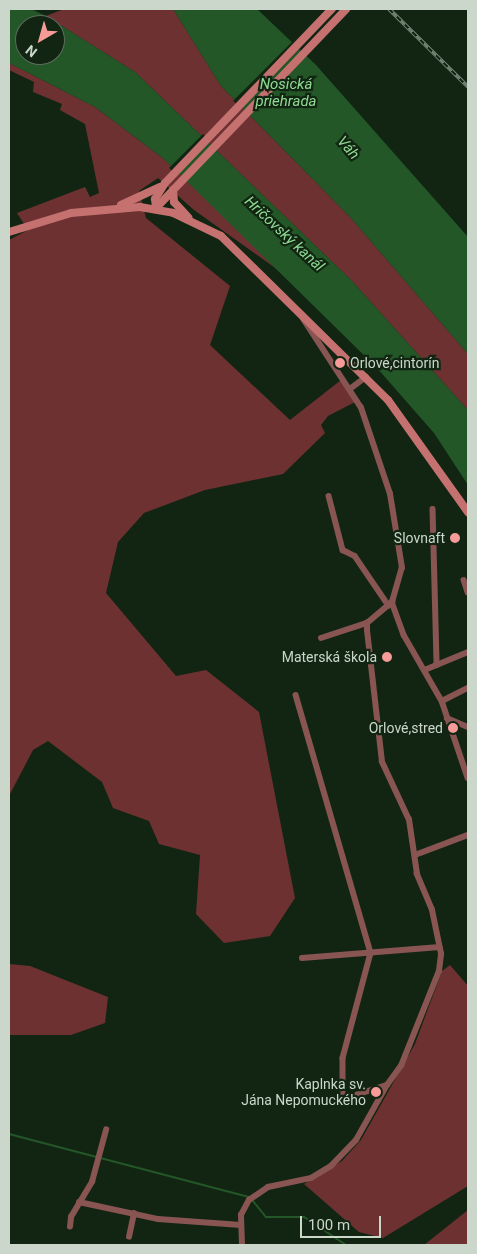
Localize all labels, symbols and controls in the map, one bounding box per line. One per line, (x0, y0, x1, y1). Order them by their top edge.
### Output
north arrow (15, 15, 65, 65)
text: N (23, 42, 40, 60)
water label: Nosická priehrada (255, 75, 317, 110)
water label: Váh (333, 133, 363, 163)
water label: Hričovský kanál (241, 193, 327, 275)
place label: Orlové,cintorín (350, 355, 439, 371)
marker: Orlové,cintorín (334, 357, 346, 369)
place label: Slovnaft (394, 530, 445, 546)
marker: Slovnaft (449, 532, 461, 544)
place label: Materská škola (282, 649, 377, 665)
marker: Materská škola (381, 651, 393, 663)
place label: Orlové,stred (369, 720, 443, 736)
marker: Orlové,stred (447, 722, 459, 734)
place label: Kaplnka sv. Jána Nepomuckého (241, 1076, 366, 1108)
marker: Kaplnka sv. Jána Nepomuckého (370, 1086, 382, 1098)
scale bar (302, 1206, 383, 1238)
text: 100 m (308, 1216, 350, 1234)

